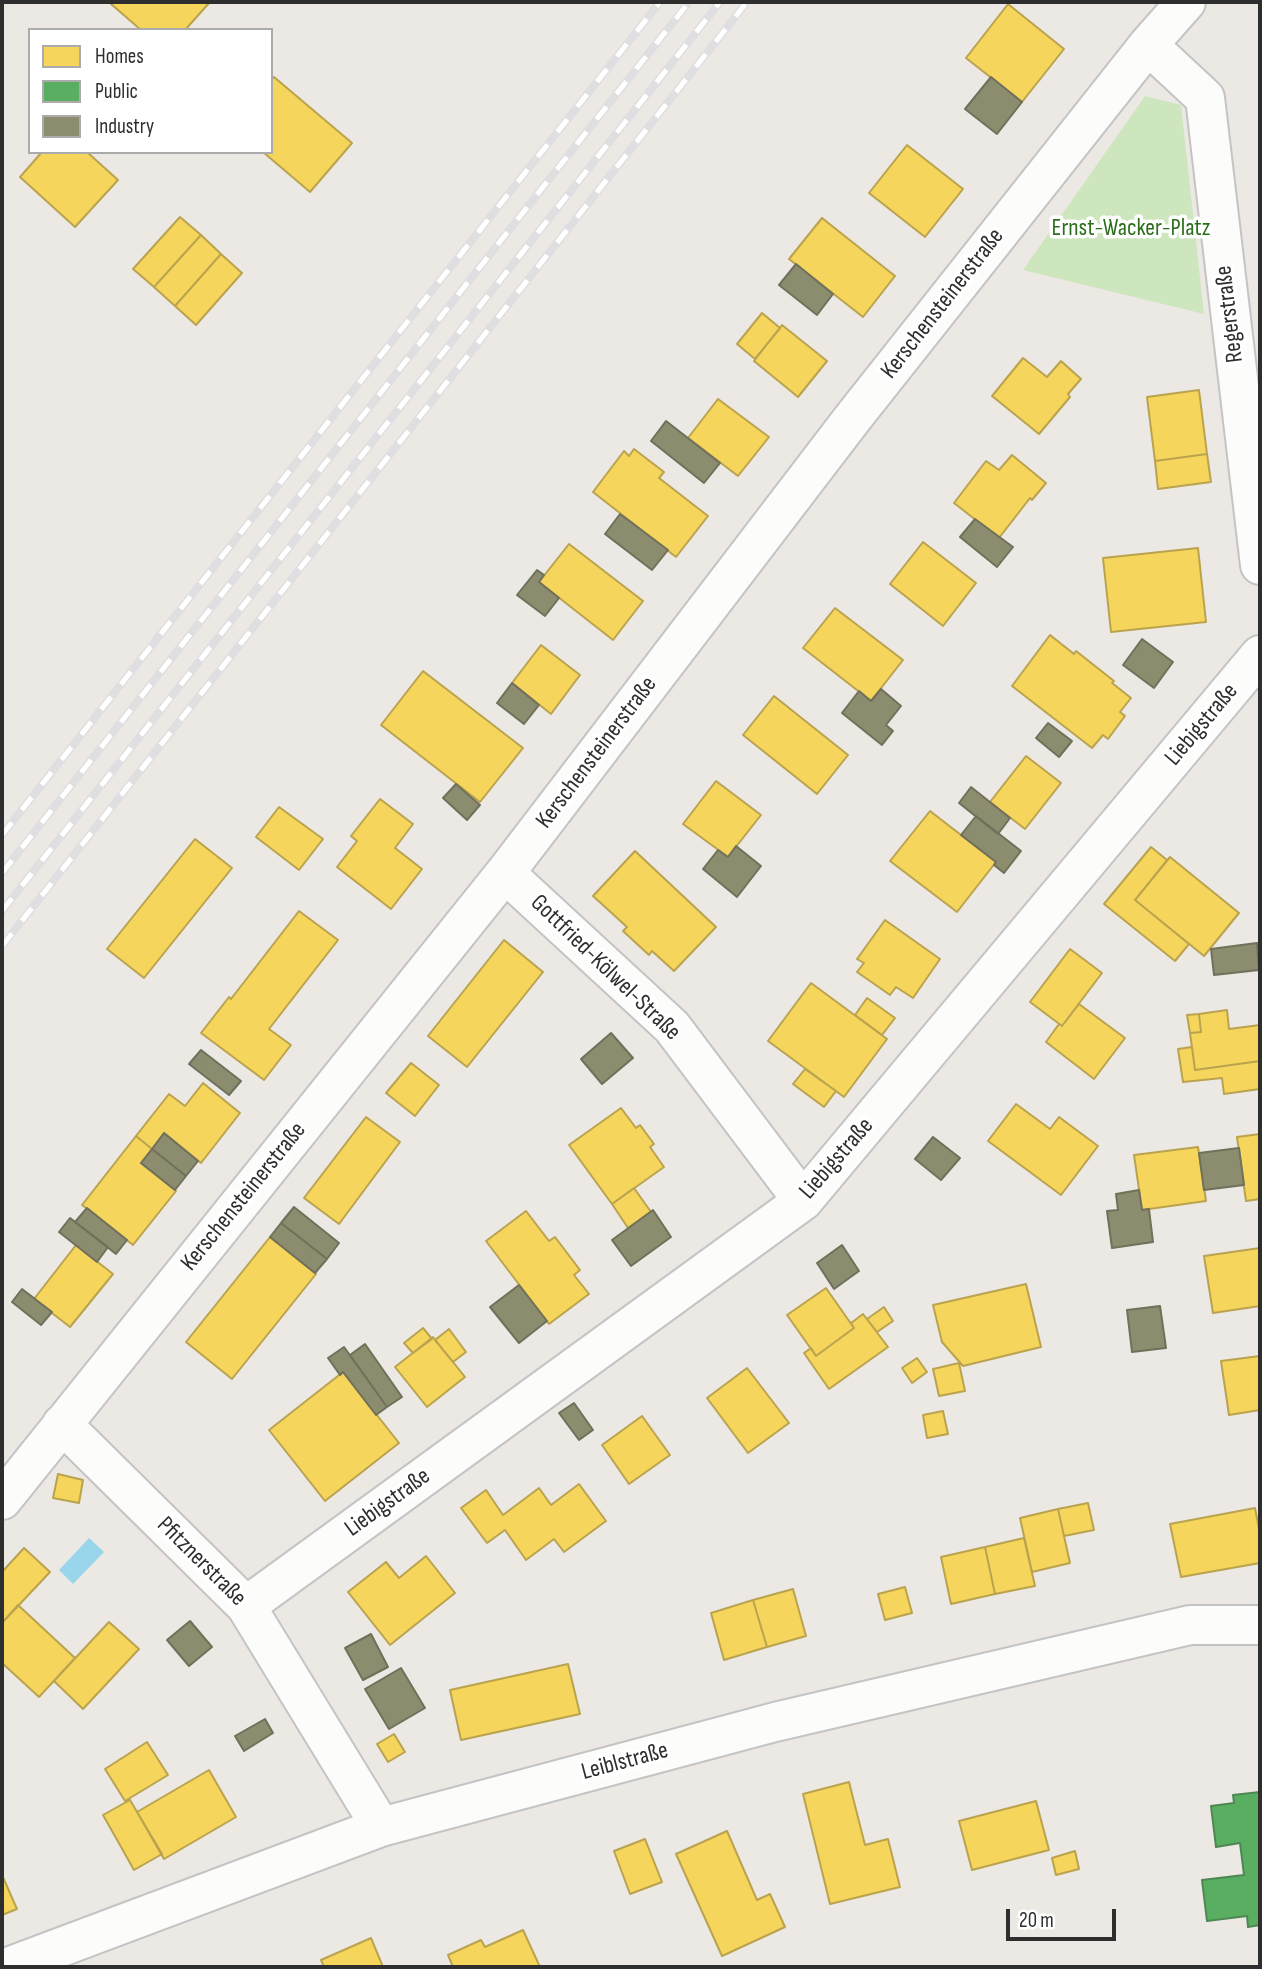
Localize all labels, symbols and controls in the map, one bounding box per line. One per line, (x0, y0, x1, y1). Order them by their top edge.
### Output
legend (28, 28, 273, 154)
text: Homes (95, 44, 144, 69)
text: Public (95, 79, 138, 104)
text: Industry (95, 114, 154, 139)
park label: Ernst-Wacker-Platz (1052, 215, 1210, 243)
street label: Kerschensteinerstraße (875, 223, 1011, 385)
street label: Regerstraße (1210, 264, 1250, 364)
street label: Kerschensteinerstraße (531, 671, 663, 835)
street label: Liebigstraße (1159, 678, 1245, 772)
street label: Gottfried-Kölwel-Straße (524, 889, 686, 1047)
street label: Liebigstraße (794, 1112, 880, 1206)
street label: Kerschensteinerstraße (175, 1117, 313, 1277)
street label: Liebigstraße (340, 1462, 436, 1544)
street label: Pfitznerstraße (150, 1511, 252, 1613)
street label: Leiblstraße (579, 1737, 671, 1787)
scale bar (1010, 1896, 1120, 1940)
text: 20 m (1019, 1908, 1054, 1933)

